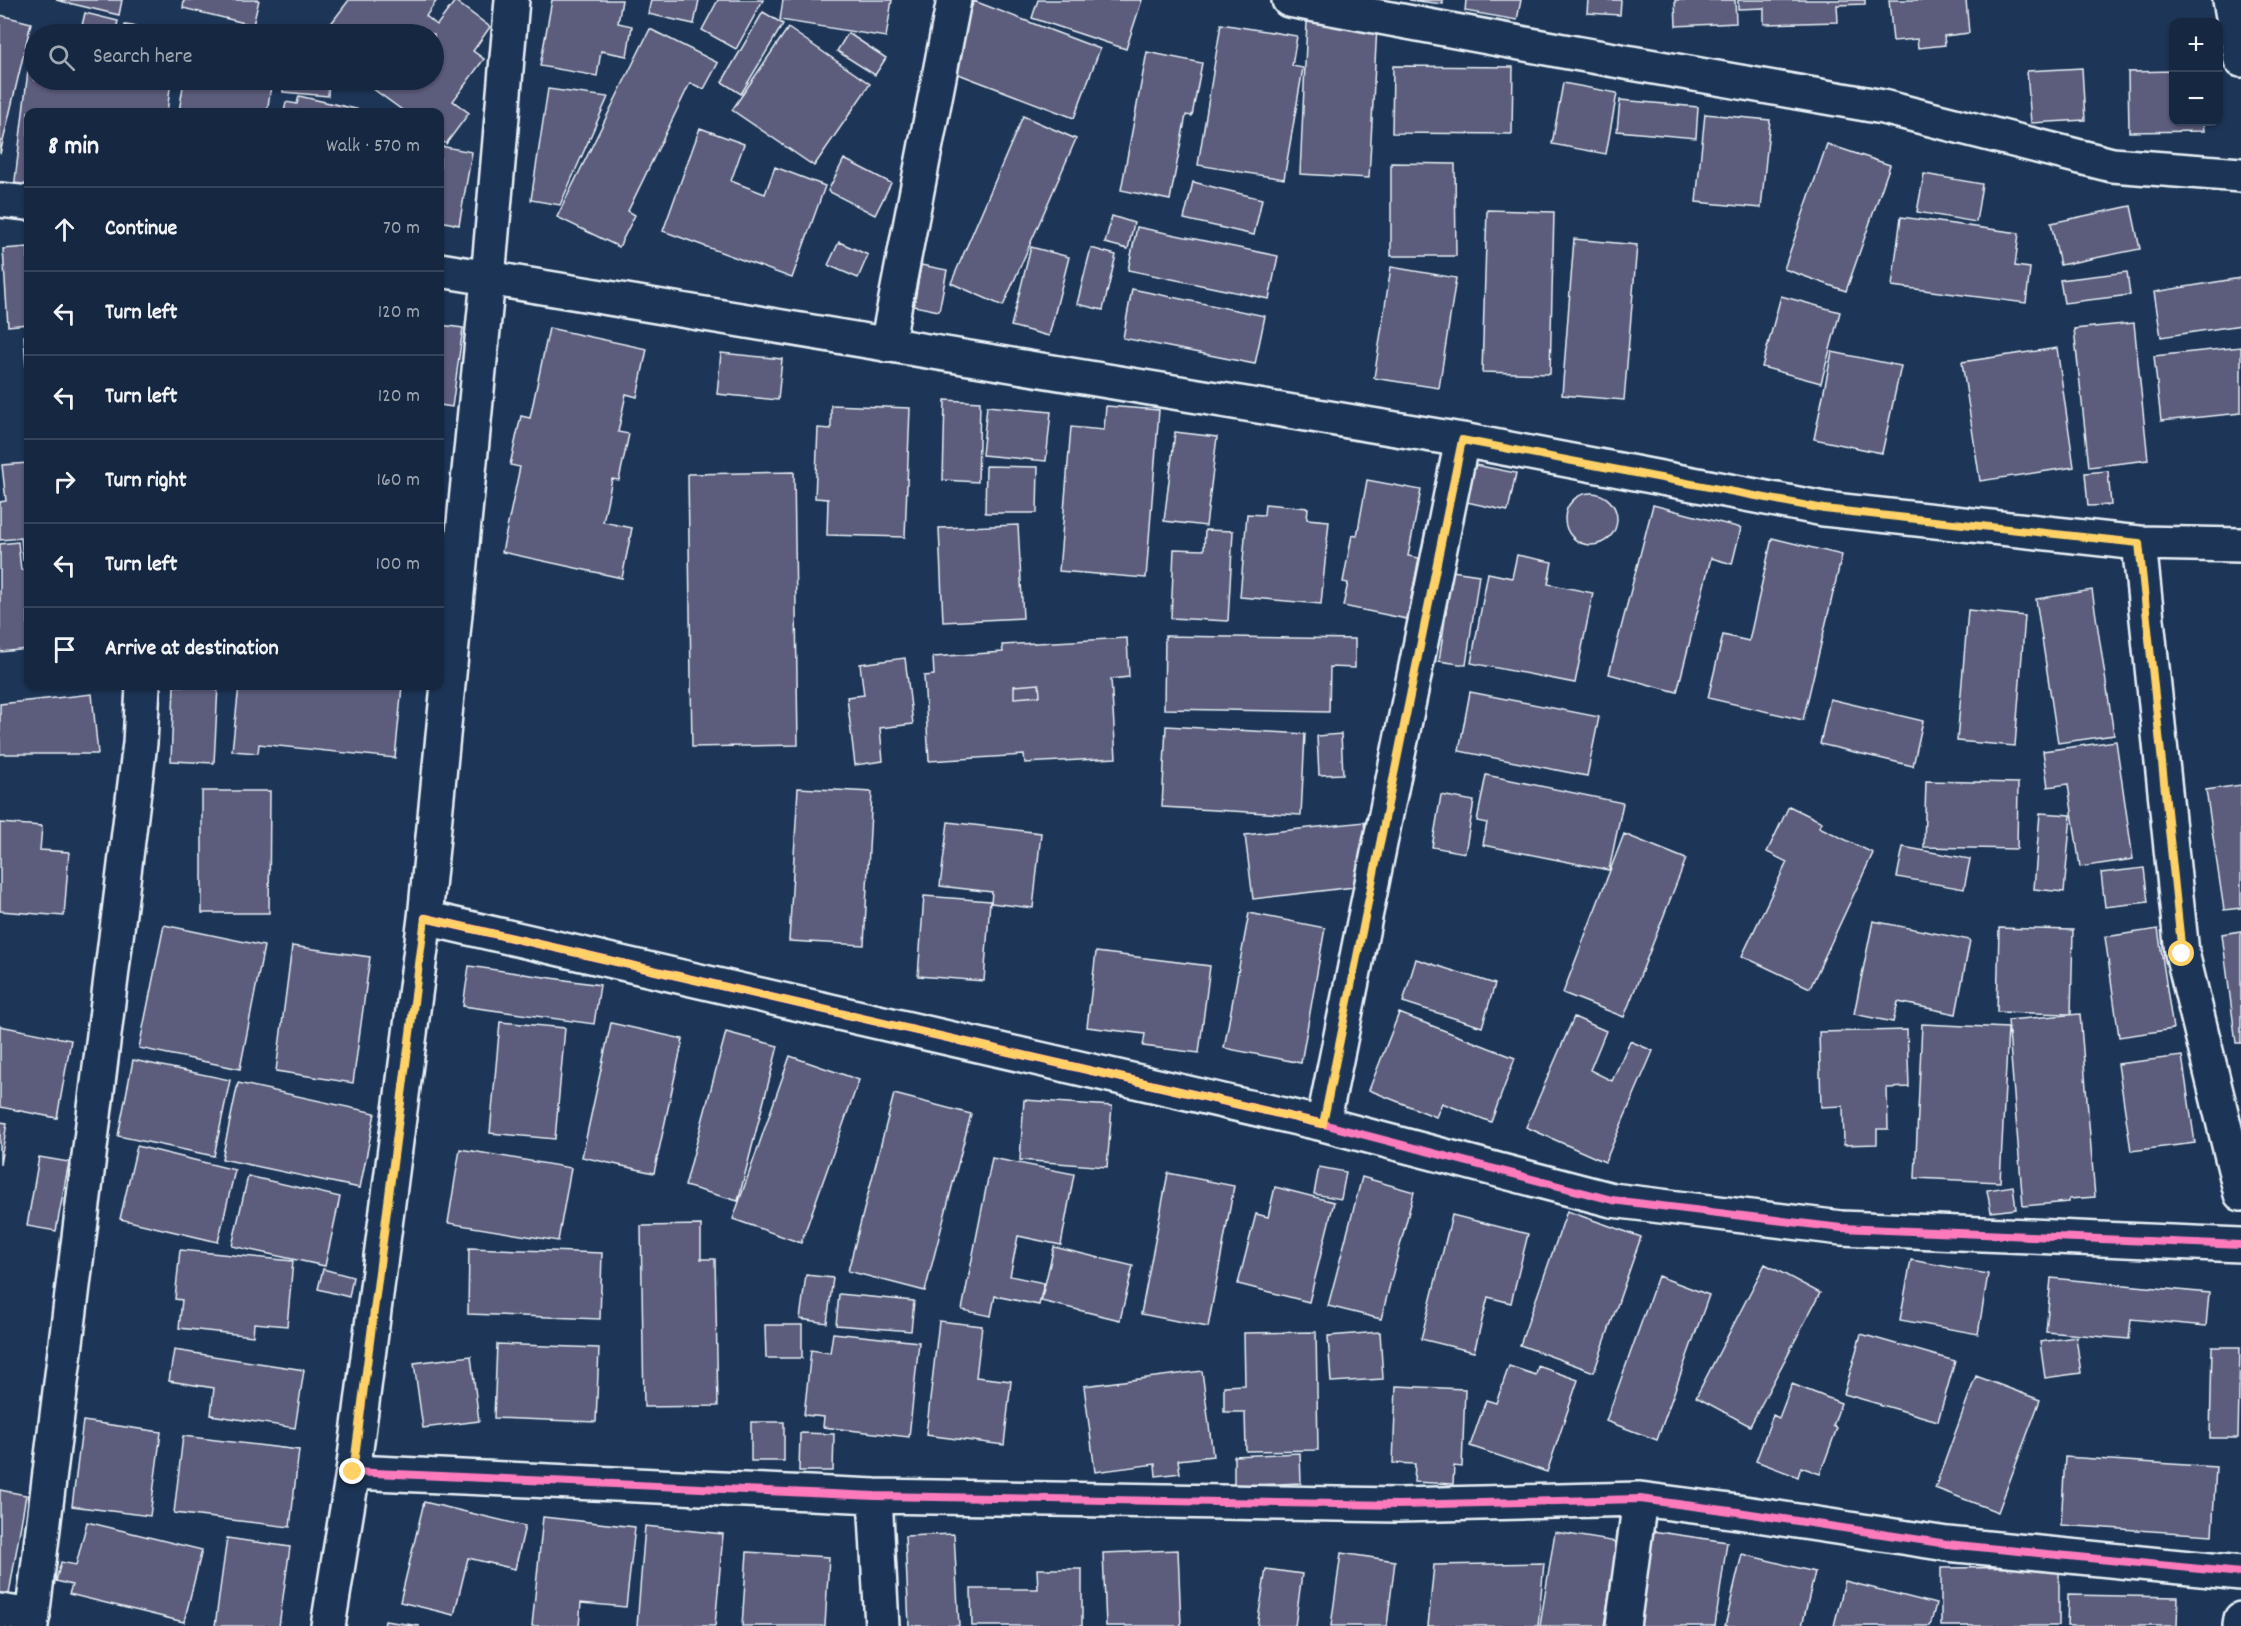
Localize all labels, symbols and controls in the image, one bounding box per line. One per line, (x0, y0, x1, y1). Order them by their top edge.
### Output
map controls (2169, 18, 2223, 126)
button: + (2169, 18, 2223, 72)
search box (24, 24, 444, 90)
icon: search (45, 41, 78, 74)
text: Search here (93, 42, 192, 73)
button: − (2169, 72, 2223, 126)
text: 8 min (48, 129, 99, 166)
text: Walk · 570 m (326, 133, 420, 161)
icon: ahead (48, 213, 81, 246)
text: Continue (105, 214, 177, 245)
text: 70 m (383, 215, 420, 243)
icon: left (48, 297, 81, 330)
text: Turn left (105, 298, 177, 329)
text: 120 m (378, 299, 420, 327)
icon: left (48, 381, 81, 414)
text: Turn left (105, 382, 177, 413)
text: 120 m (378, 383, 420, 411)
icon: right (48, 465, 81, 498)
text: Turn right (105, 466, 187, 497)
text: 160 m (377, 467, 420, 495)
icon: left (48, 549, 81, 582)
text: Turn left (105, 550, 177, 581)
text: 100 m (376, 551, 420, 579)
icon: arrive (48, 633, 81, 666)
text: Arrive at destination (105, 634, 279, 665)
route start (2168, 940, 2194, 966)
route end (339, 1458, 365, 1484)

